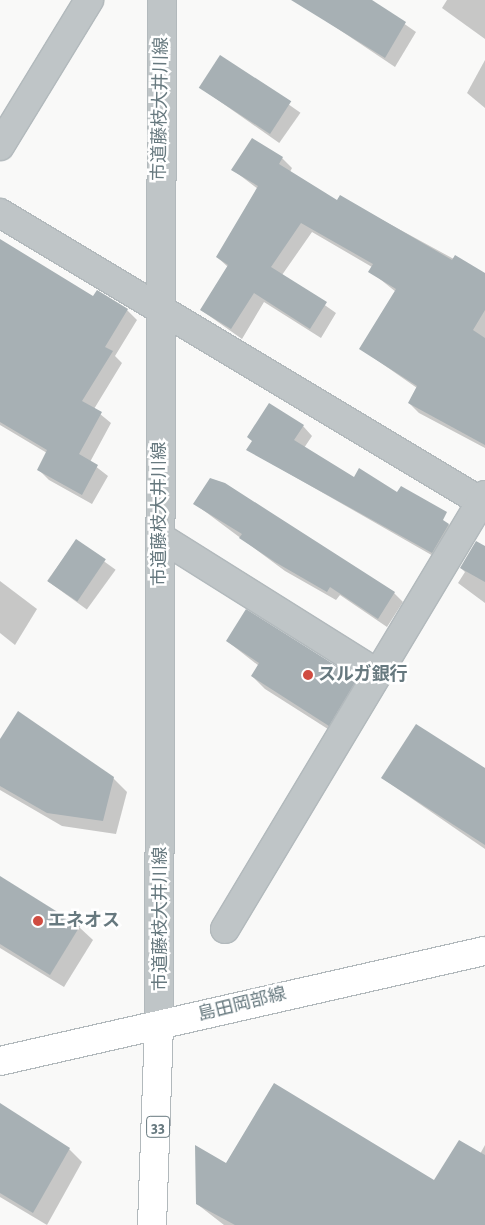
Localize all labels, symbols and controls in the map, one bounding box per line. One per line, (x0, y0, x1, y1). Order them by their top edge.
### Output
street label: 市道藤枝大井川線 (149, 37, 173, 181)
street label: 市道藤枝大井川線 (149, 442, 171, 586)
place label: スルガ銀行 (318, 664, 408, 686)
marker: スルガ銀行 (302, 669, 314, 681)
street label: 市道藤枝大井川線 (150, 847, 172, 991)
place label: エネオス (48, 910, 120, 932)
marker: エネオス (32, 915, 44, 927)
street label: 島田岡部線 (196, 984, 288, 1026)
road number: 33 (146, 1114, 170, 1140)

